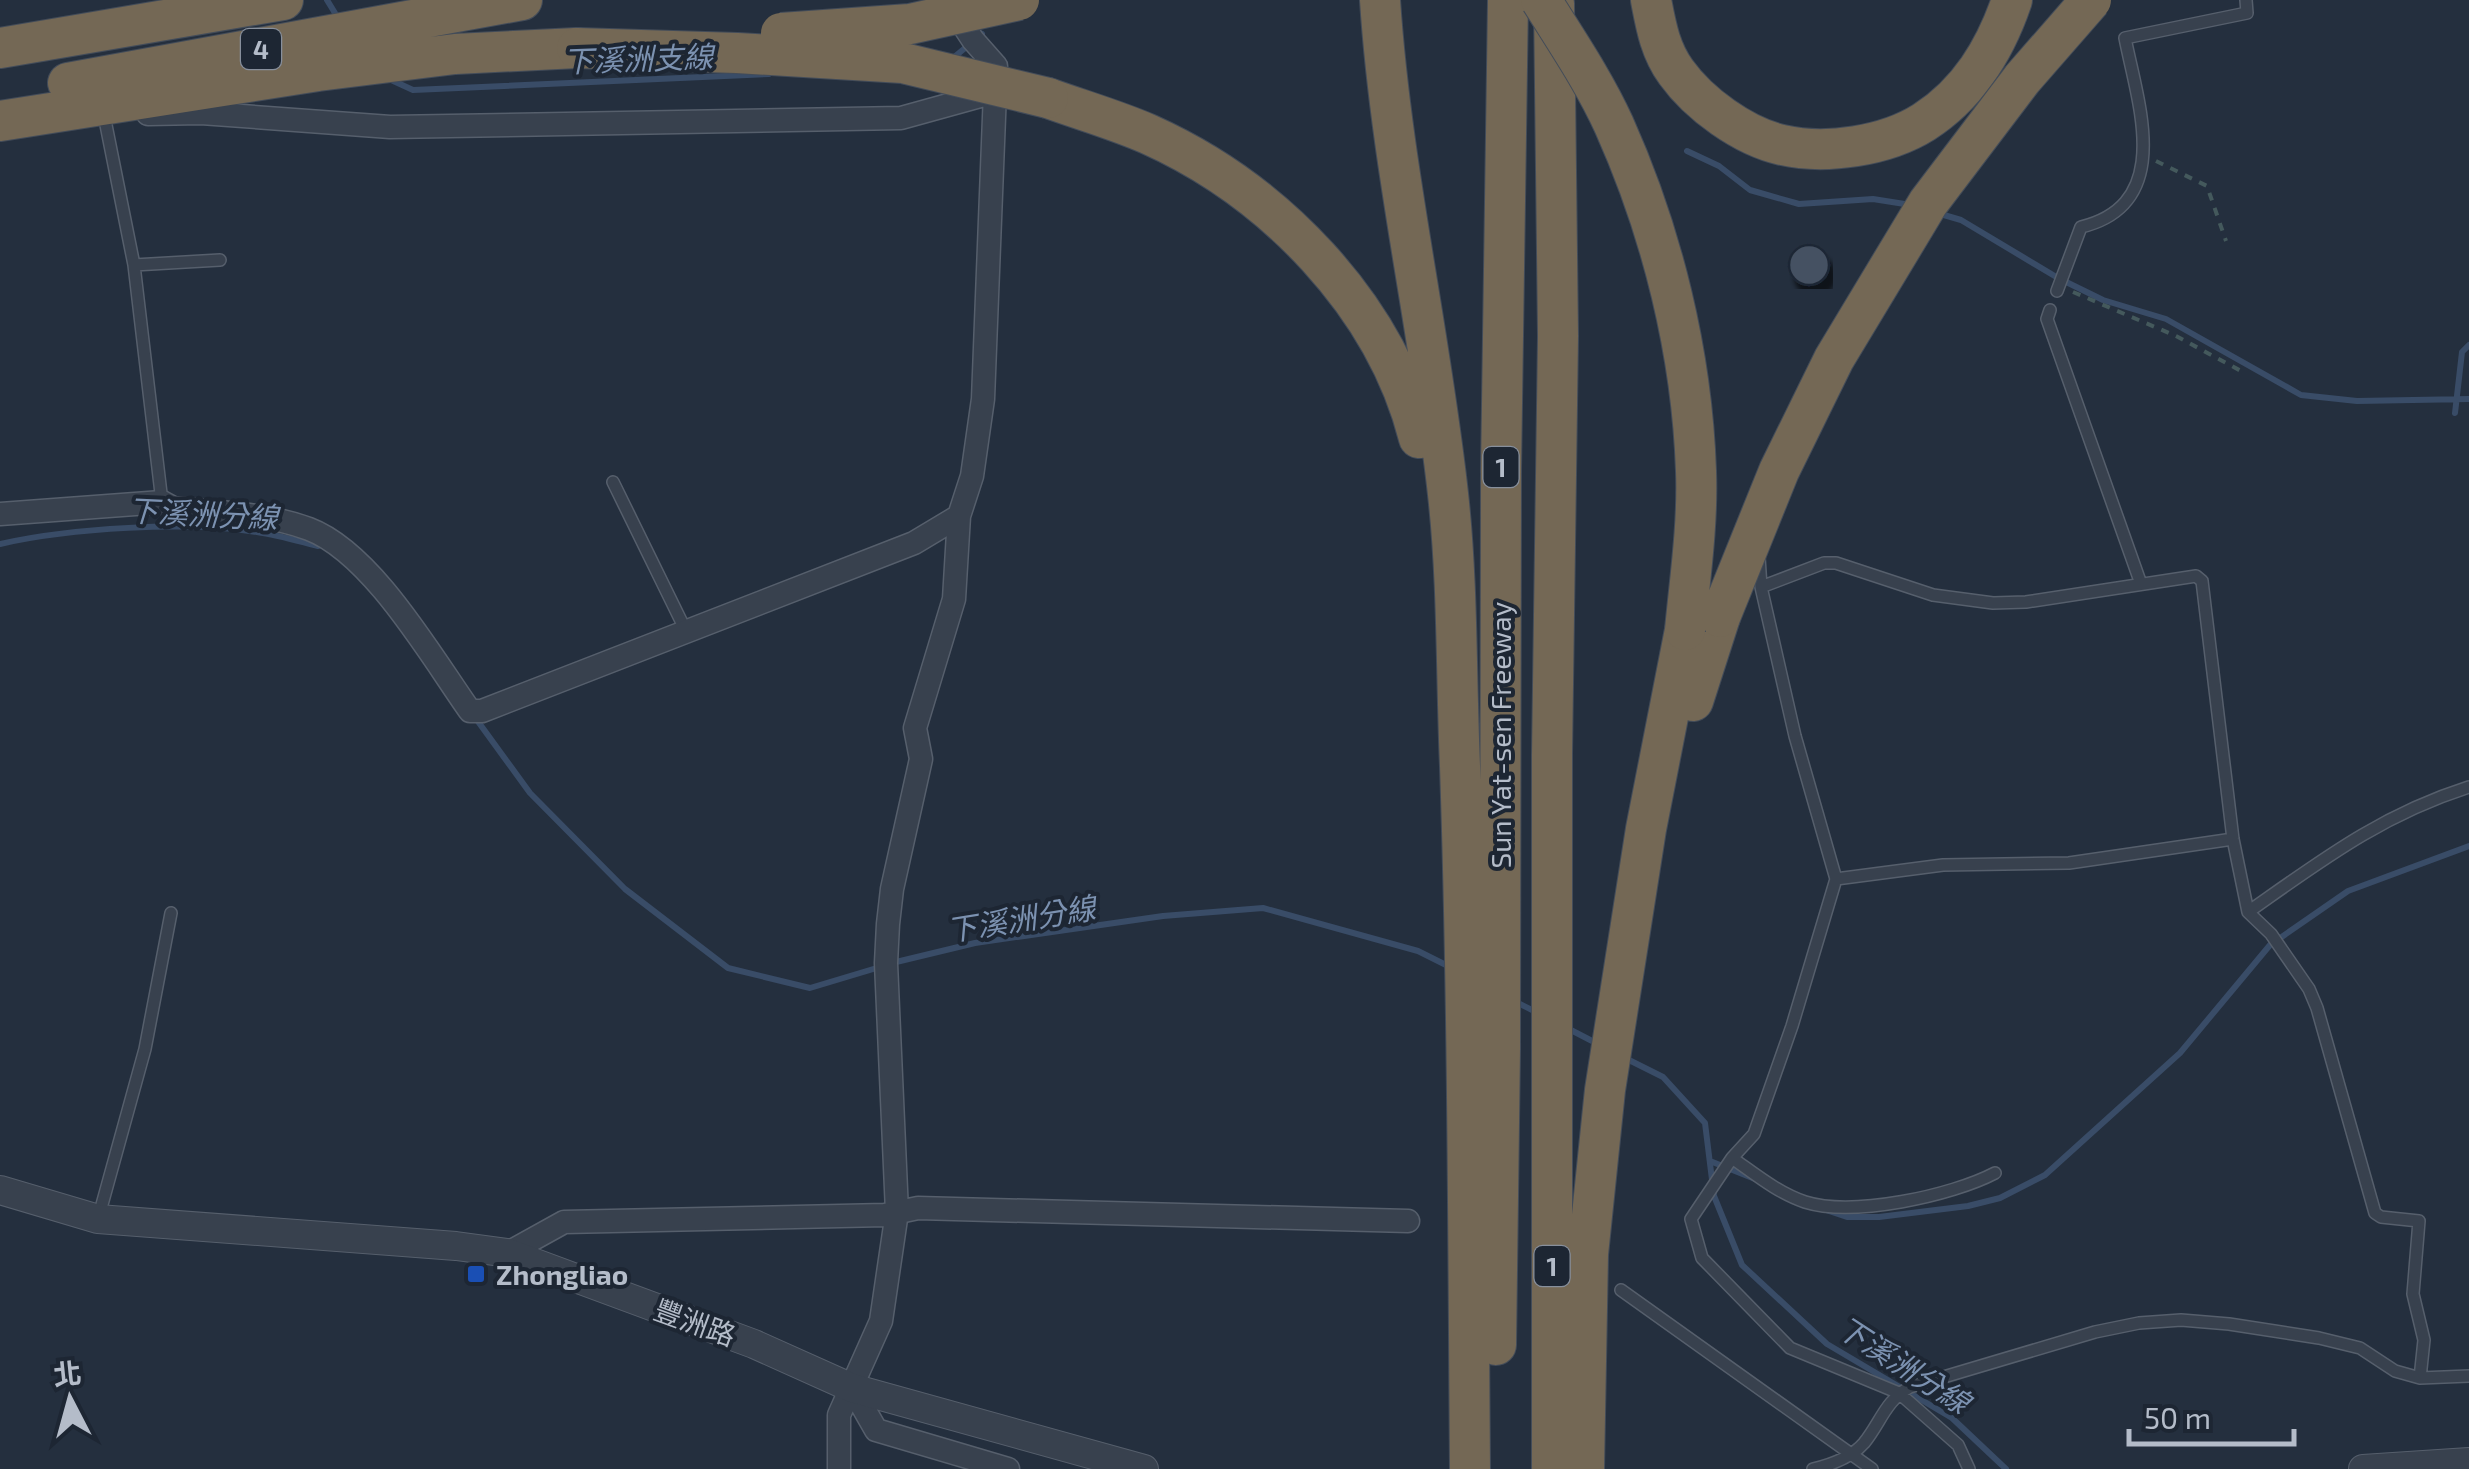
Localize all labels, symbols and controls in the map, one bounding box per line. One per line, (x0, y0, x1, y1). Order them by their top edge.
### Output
road number: 4 (241, 29, 281, 69)
water label: 下溪洲支線 (562, 37, 717, 79)
road number: 1 (1484, 447, 1518, 487)
water label: 下溪洲分線 (127, 491, 282, 535)
street label: Sun Yat-sen Freeway (1483, 601, 1517, 868)
water label: 下溪洲分線 (944, 888, 1101, 948)
road number: 1 (1534, 1246, 1570, 1286)
place label: Zhongliao (496, 1257, 628, 1291)
marker: Zhongliao (465, 1263, 487, 1285)
street label: 豐洲路 (650, 1292, 740, 1352)
water label: 下溪洲分線 (1831, 1308, 1979, 1422)
north arrow (20, 1349, 120, 1449)
text: 北 (52, 1355, 83, 1392)
scale bar (2129, 1384, 2294, 1446)
text: 50 m (2144, 1399, 2211, 1435)

